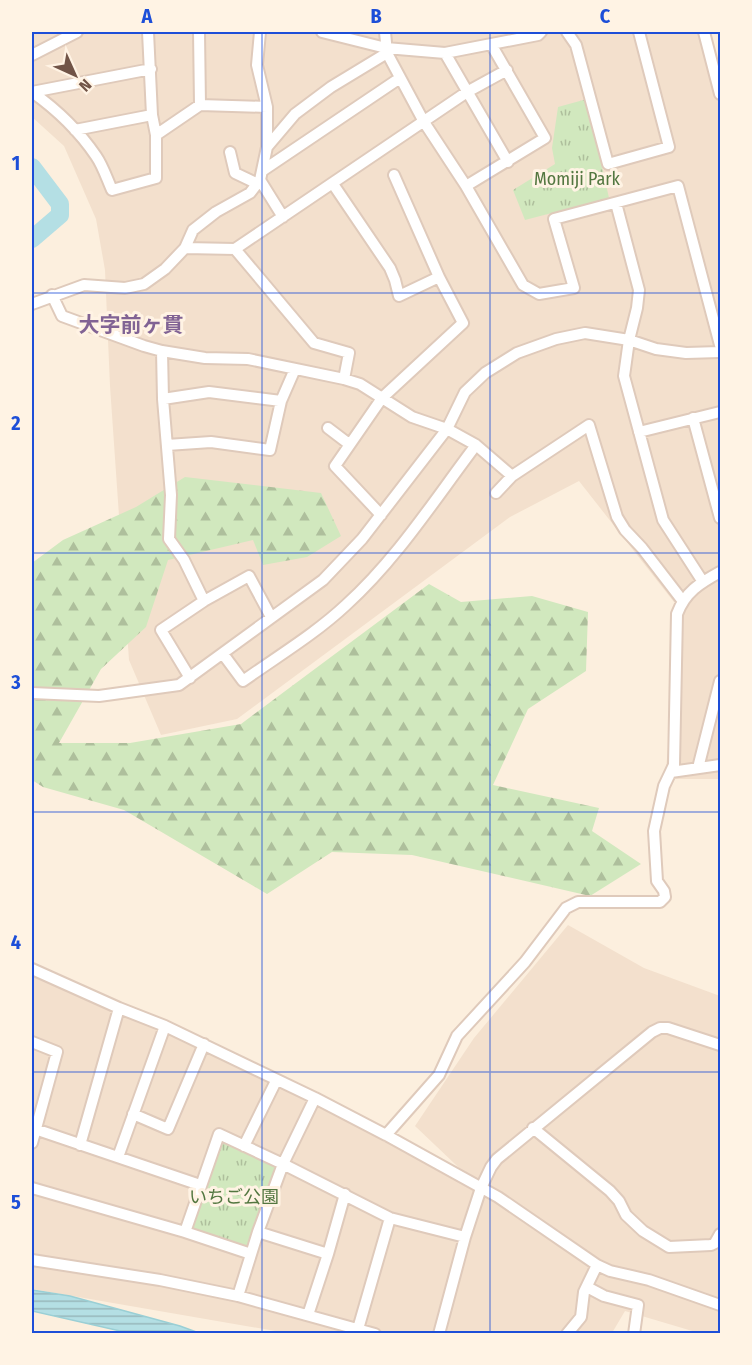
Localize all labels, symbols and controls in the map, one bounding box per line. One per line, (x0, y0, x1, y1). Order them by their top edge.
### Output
text: A (141, 4, 154, 28)
text: B (370, 4, 382, 28)
text: C (600, 4, 611, 28)
north arrow (45, 45, 105, 105)
text: N (75, 75, 95, 95)
text: 1 (12, 151, 20, 175)
park label: Momiji Park (534, 168, 621, 190)
district label: 大字前ヶ貫 (79, 312, 184, 338)
text: 2 (10, 411, 21, 435)
text: 3 (10, 670, 21, 694)
text: 4 (11, 930, 21, 954)
park label: いちご公園 (189, 1186, 279, 1208)
text: 5 (11, 1190, 21, 1214)

